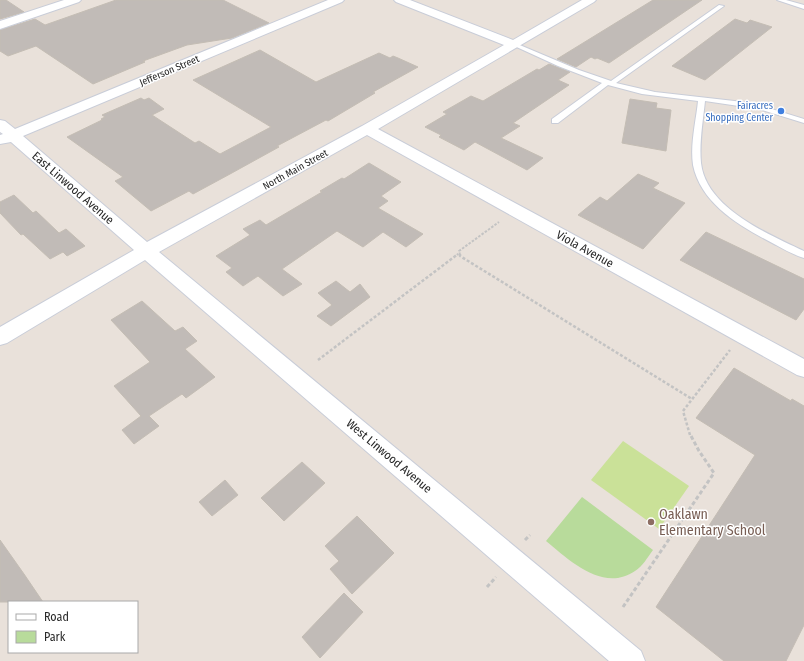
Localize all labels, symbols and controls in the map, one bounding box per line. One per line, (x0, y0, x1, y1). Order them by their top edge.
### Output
street label: Jefferson Street (138, 53, 202, 89)
place label: Fairacres Shopping Center (705, 100, 773, 124)
marker: Fairacres Shopping Center (776, 106, 786, 116)
street label: North Main Street (261, 147, 331, 193)
street label: East Linwood Avenue (29, 149, 117, 227)
street label: Viola Avenue (554, 228, 616, 271)
street label: West Linwood Avenue (343, 416, 435, 496)
place label: Oaklawn Elementary School (659, 506, 766, 539)
marker: Oaklawn Elementary School (646, 517, 656, 527)
legend (8, 601, 138, 653)
text: Road (44, 610, 69, 624)
text: Park (44, 630, 66, 644)

